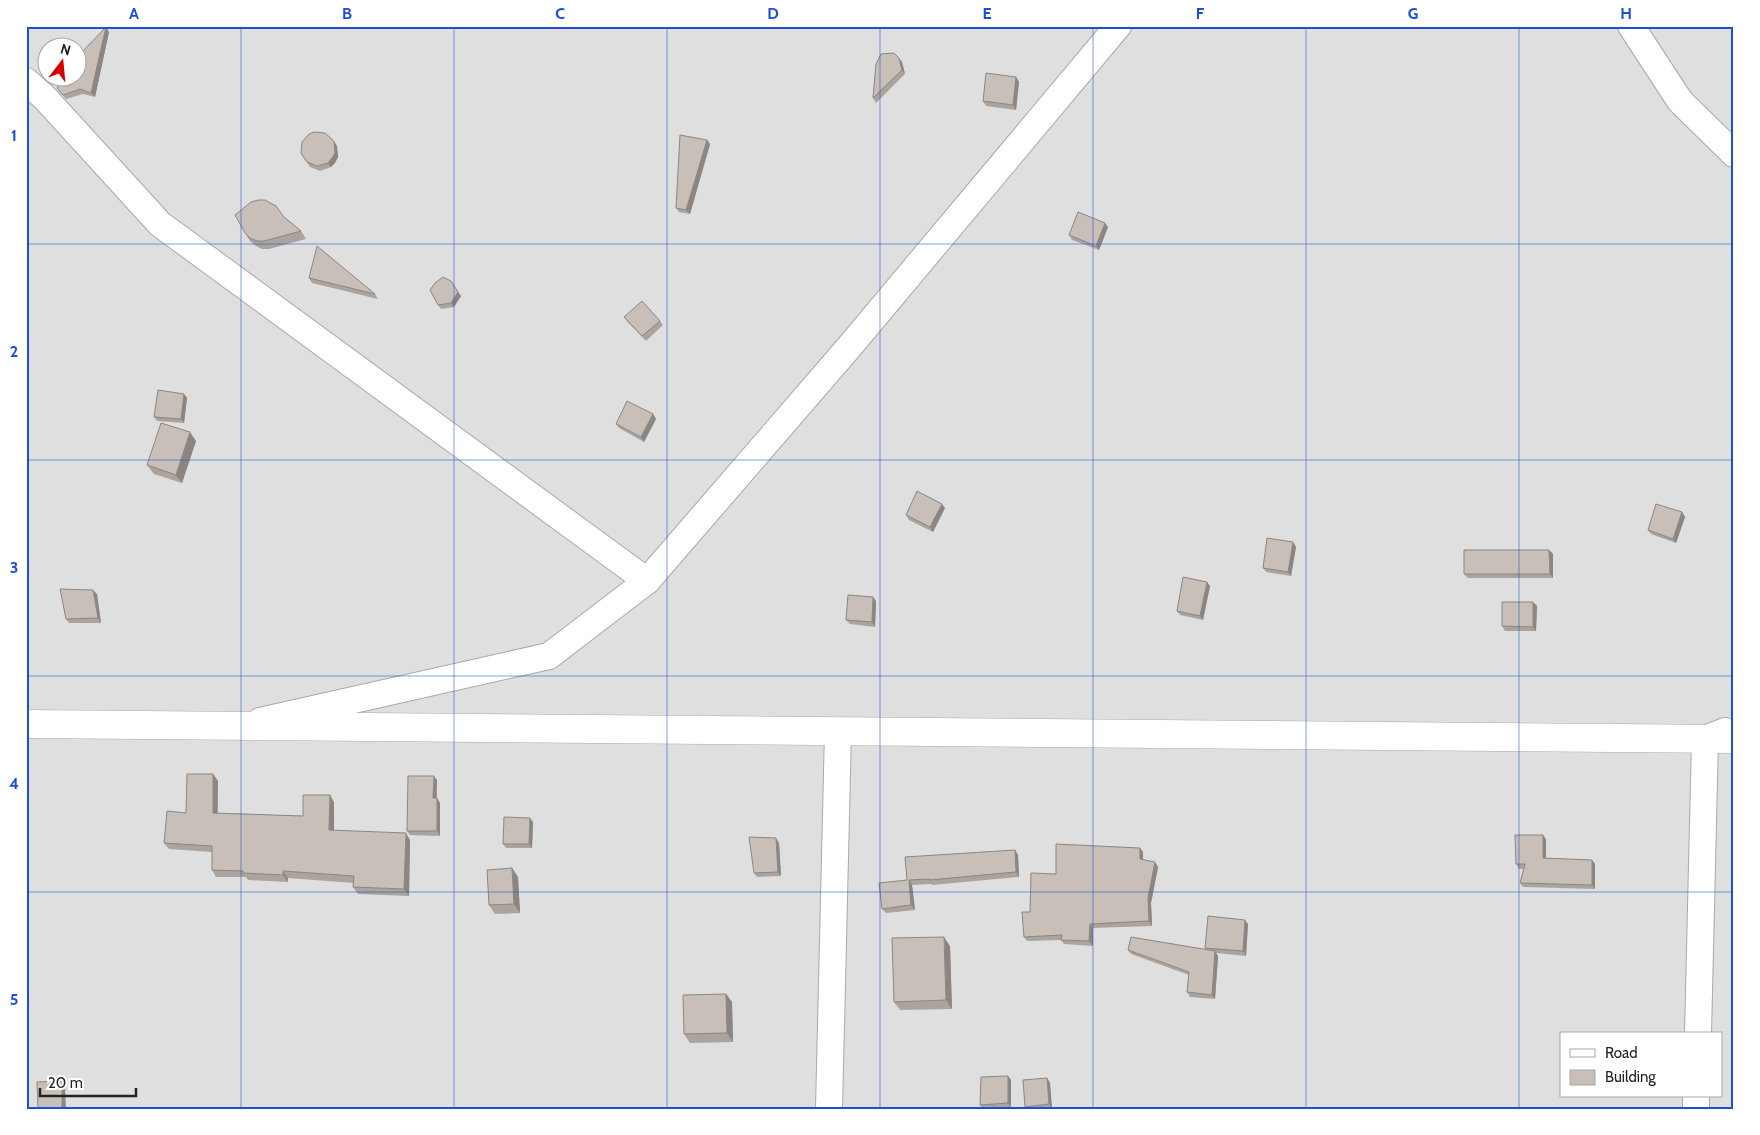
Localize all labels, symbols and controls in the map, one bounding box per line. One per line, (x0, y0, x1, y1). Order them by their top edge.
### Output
text: A (129, 4, 139, 23)
text: B (342, 4, 352, 23)
text: C (555, 4, 565, 23)
text: D (767, 4, 779, 23)
text: E (982, 4, 992, 23)
text: F (1196, 4, 1205, 23)
text: G (1408, 4, 1418, 23)
text: H (1620, 4, 1632, 23)
north arrow (38, 38, 88, 88)
text: N (58, 39, 73, 60)
text: 1 (11, 126, 17, 145)
text: 2 (10, 342, 18, 361)
text: 3 (10, 558, 18, 577)
text: 4 (9, 774, 19, 793)
text: 5 (10, 990, 18, 1009)
legend (1560, 1032, 1722, 1098)
text: Road (1605, 1044, 1638, 1062)
scale bar (40, 1065, 136, 1097)
text: Building (1605, 1068, 1656, 1086)
text: 20 m (48, 1074, 83, 1092)

